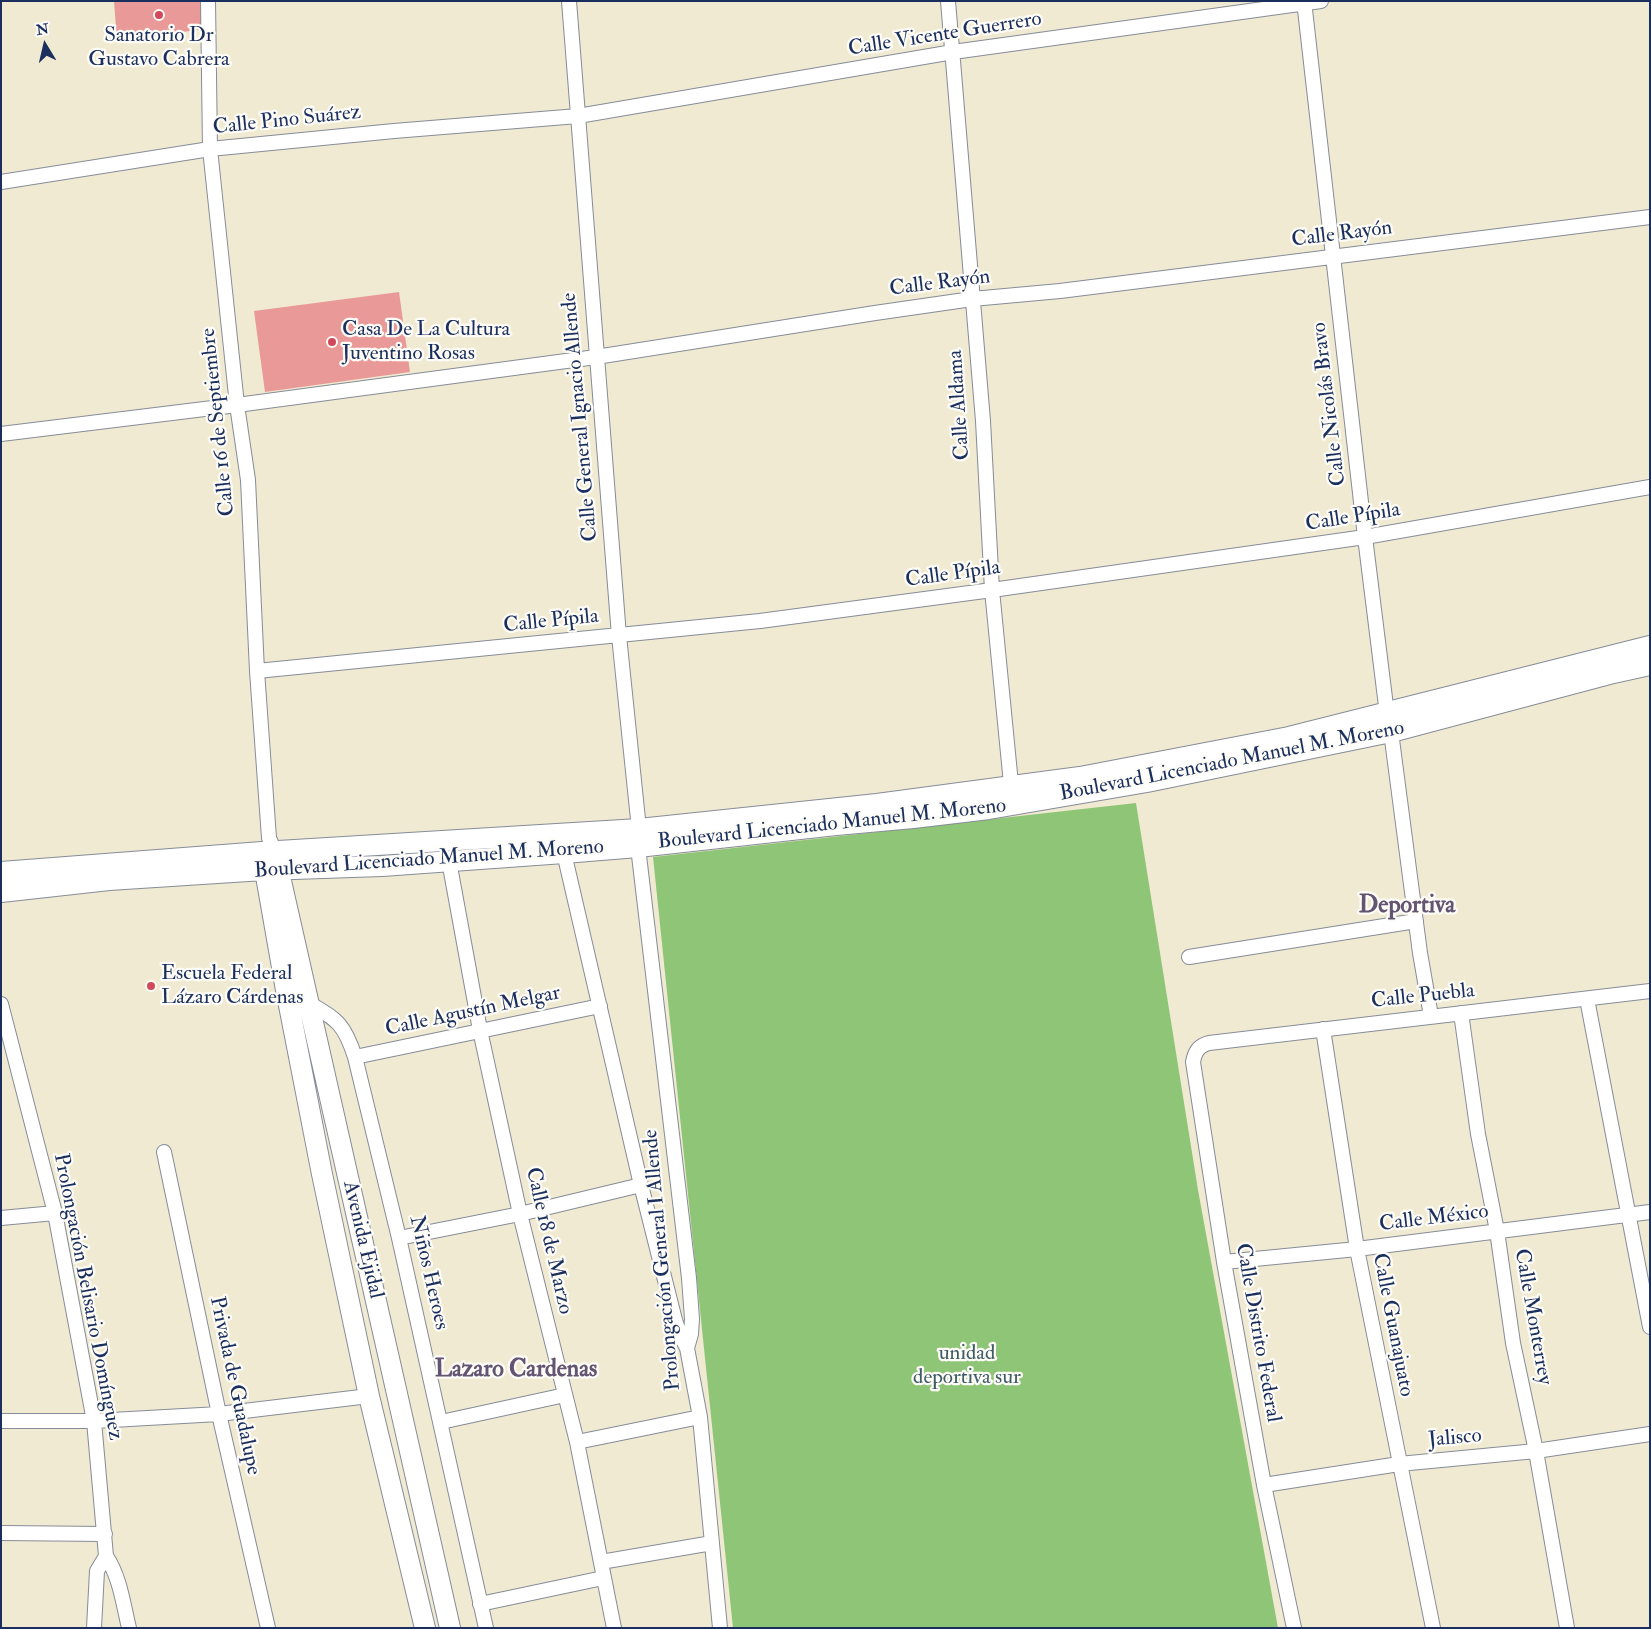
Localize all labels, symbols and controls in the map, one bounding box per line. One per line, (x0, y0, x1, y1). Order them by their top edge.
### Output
street label: Calle Vicente Guerrero (846, 7, 1044, 63)
marker: Sanatorio Dr Gustavo Cabrera (153, 9, 165, 21)
north arrow (20, 20, 70, 70)
text: N (35, 20, 50, 39)
place label: Sanatorio Dr Gustavo Cabrera (88, 23, 230, 73)
street label: Calle Pino Suárez (212, 101, 362, 141)
street label: Calle Rayón (1290, 216, 1394, 254)
street label: Calle Rayón (888, 265, 992, 303)
street label: Calle General Ignacio Allende (558, 292, 604, 542)
place label: Casa De La Cultura Juventino Rosas (342, 317, 510, 367)
street label: Calle Nicolás Bravo (1307, 321, 1353, 487)
street label: Calle 16 de Septiembre (197, 327, 241, 517)
marker: Casa De La Cultura Juventino Rosas (326, 336, 338, 348)
street label: Calle Aldama (944, 349, 976, 461)
street label: Calle Pípila (1304, 498, 1402, 538)
street label: Calle Pípila (904, 556, 1002, 594)
street label: Calle Pípila (502, 604, 600, 640)
street label: Boulevard Licenciado Manuel M. Moreno (1058, 716, 1406, 808)
street label: Boulevard Licenciado Manuel M. Moreno (656, 794, 1008, 856)
street label: Boulevard Licenciado Manuel M. Moreno (253, 835, 605, 885)
district label: Deportiva (1359, 893, 1455, 921)
place label: Escuela Federal Lázaro Cárdenas (161, 961, 303, 1011)
street label: Calle Puebla (1370, 979, 1476, 1015)
marker: Escuela Federal Lázaro Cárdenas (145, 980, 157, 992)
street label: Calle Agustín Melgar (383, 981, 563, 1043)
street label: Prolongación General I Allende (639, 1128, 687, 1392)
street label: Prolongación Belisario Domínguez (47, 1151, 127, 1443)
street label: Calle 18 de Marzo (519, 1165, 577, 1317)
street label: Avenida Ejidal (336, 1179, 388, 1301)
street label: Calle México (1378, 1200, 1490, 1238)
street label: Niños Heroes (403, 1213, 453, 1333)
street label: Calle Distrito Federal (1229, 1241, 1285, 1425)
street label: Calle Monterrey (1508, 1247, 1556, 1387)
street label: Calle Guanajuato (1366, 1251, 1418, 1399)
street label: Privada de Guadalupe (203, 1295, 265, 1477)
park label: unidad deportiva sur (913, 1341, 1021, 1391)
district label: Lazaro Cardenas (435, 1357, 597, 1385)
street label: Jalisco (1427, 1424, 1483, 1454)

